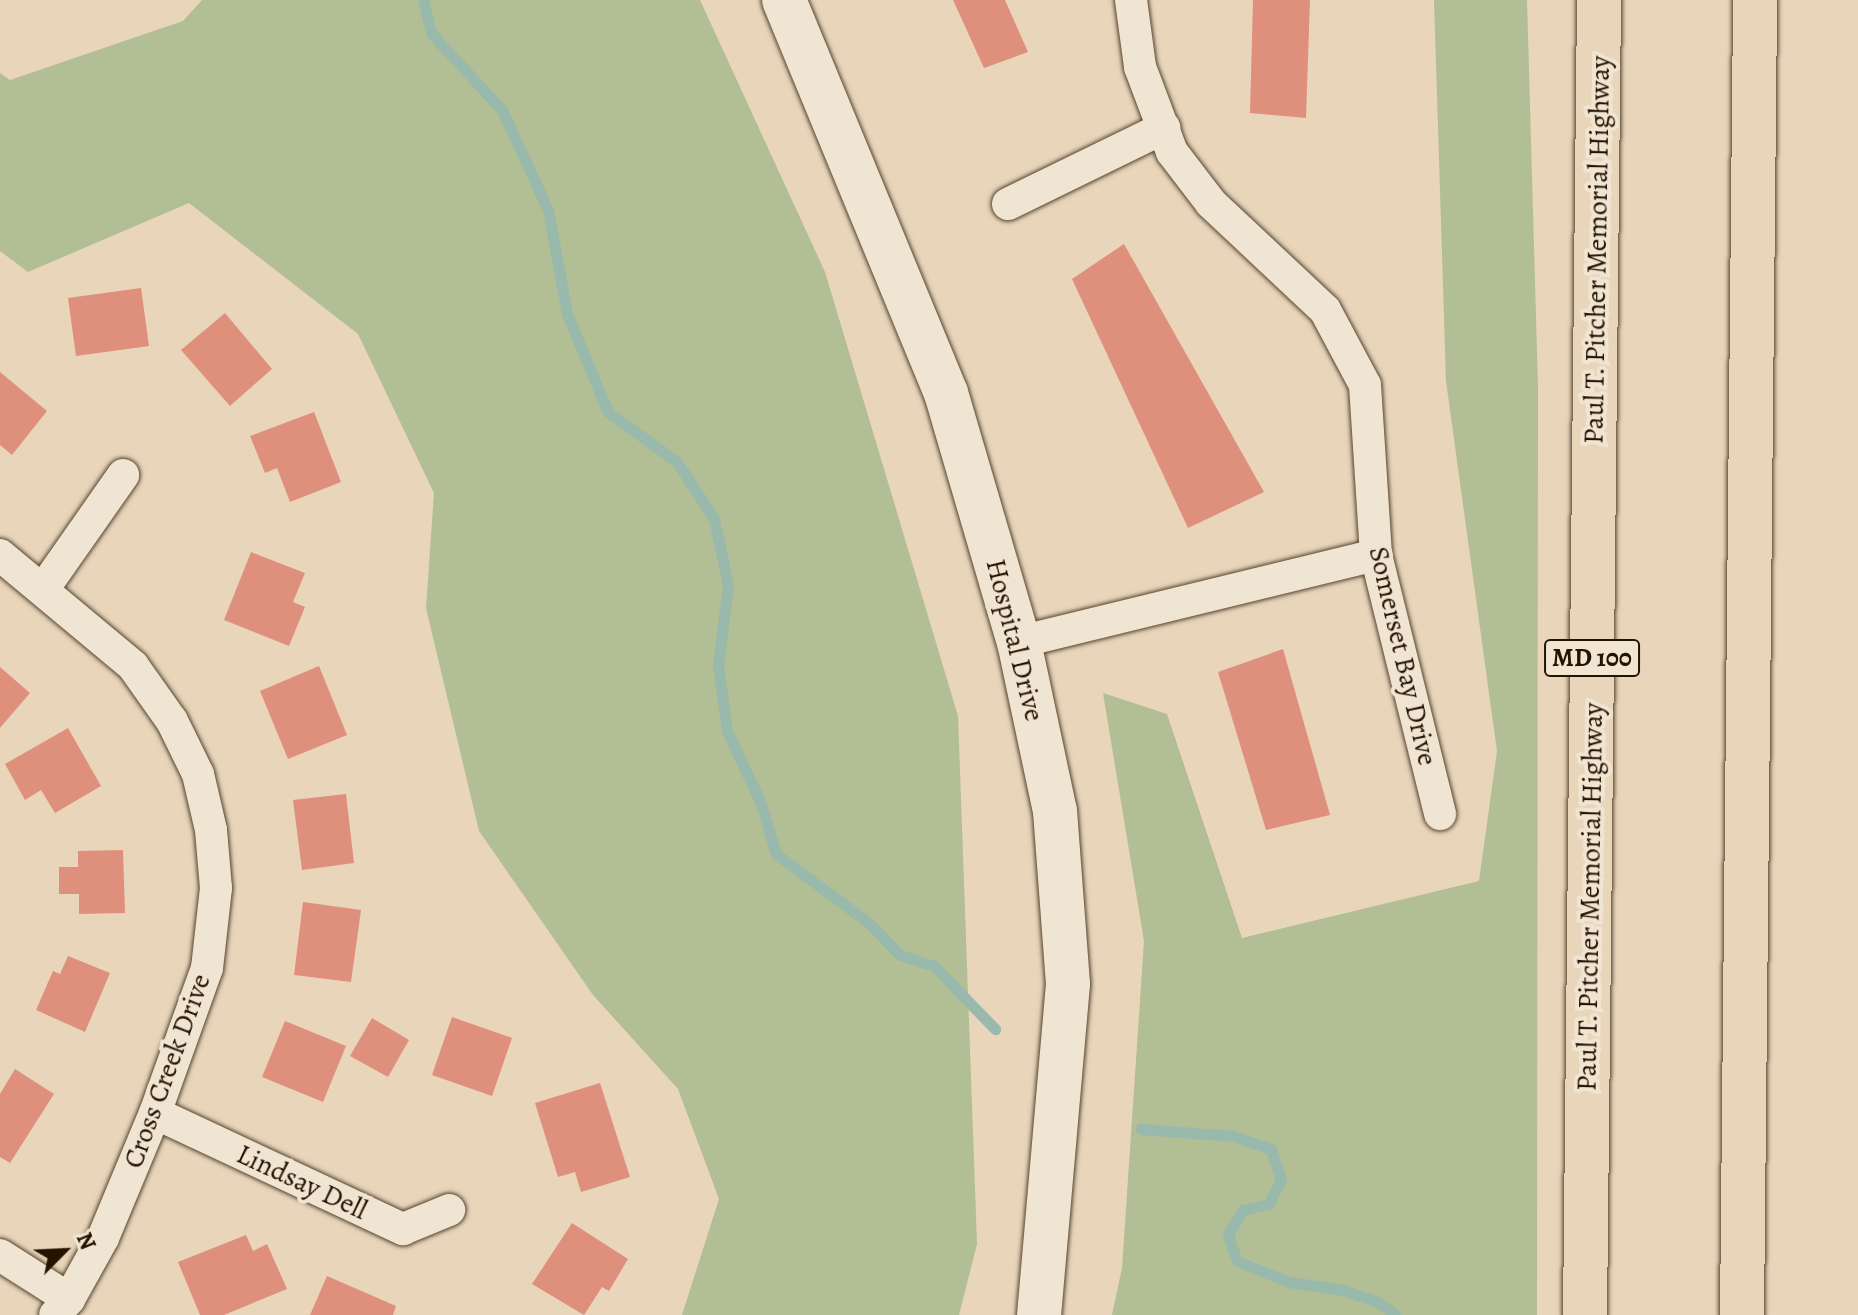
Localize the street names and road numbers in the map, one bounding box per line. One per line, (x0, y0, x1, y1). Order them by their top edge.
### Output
street label: Paul T. Pitcher Memorial Highway (1577, 55, 1617, 445)
street label: Somerset Bay Drive (1361, 543, 1445, 769)
street label: Hospital Drive (979, 555, 1051, 725)
road number: MD 100 (1544, 636, 1640, 680)
street label: Paul T. Pitcher Memorial Highway (1570, 702, 1610, 1092)
street label: Cross Creek Drive (116, 969, 218, 1173)
street label: Lindsay Dell (231, 1137, 373, 1227)

